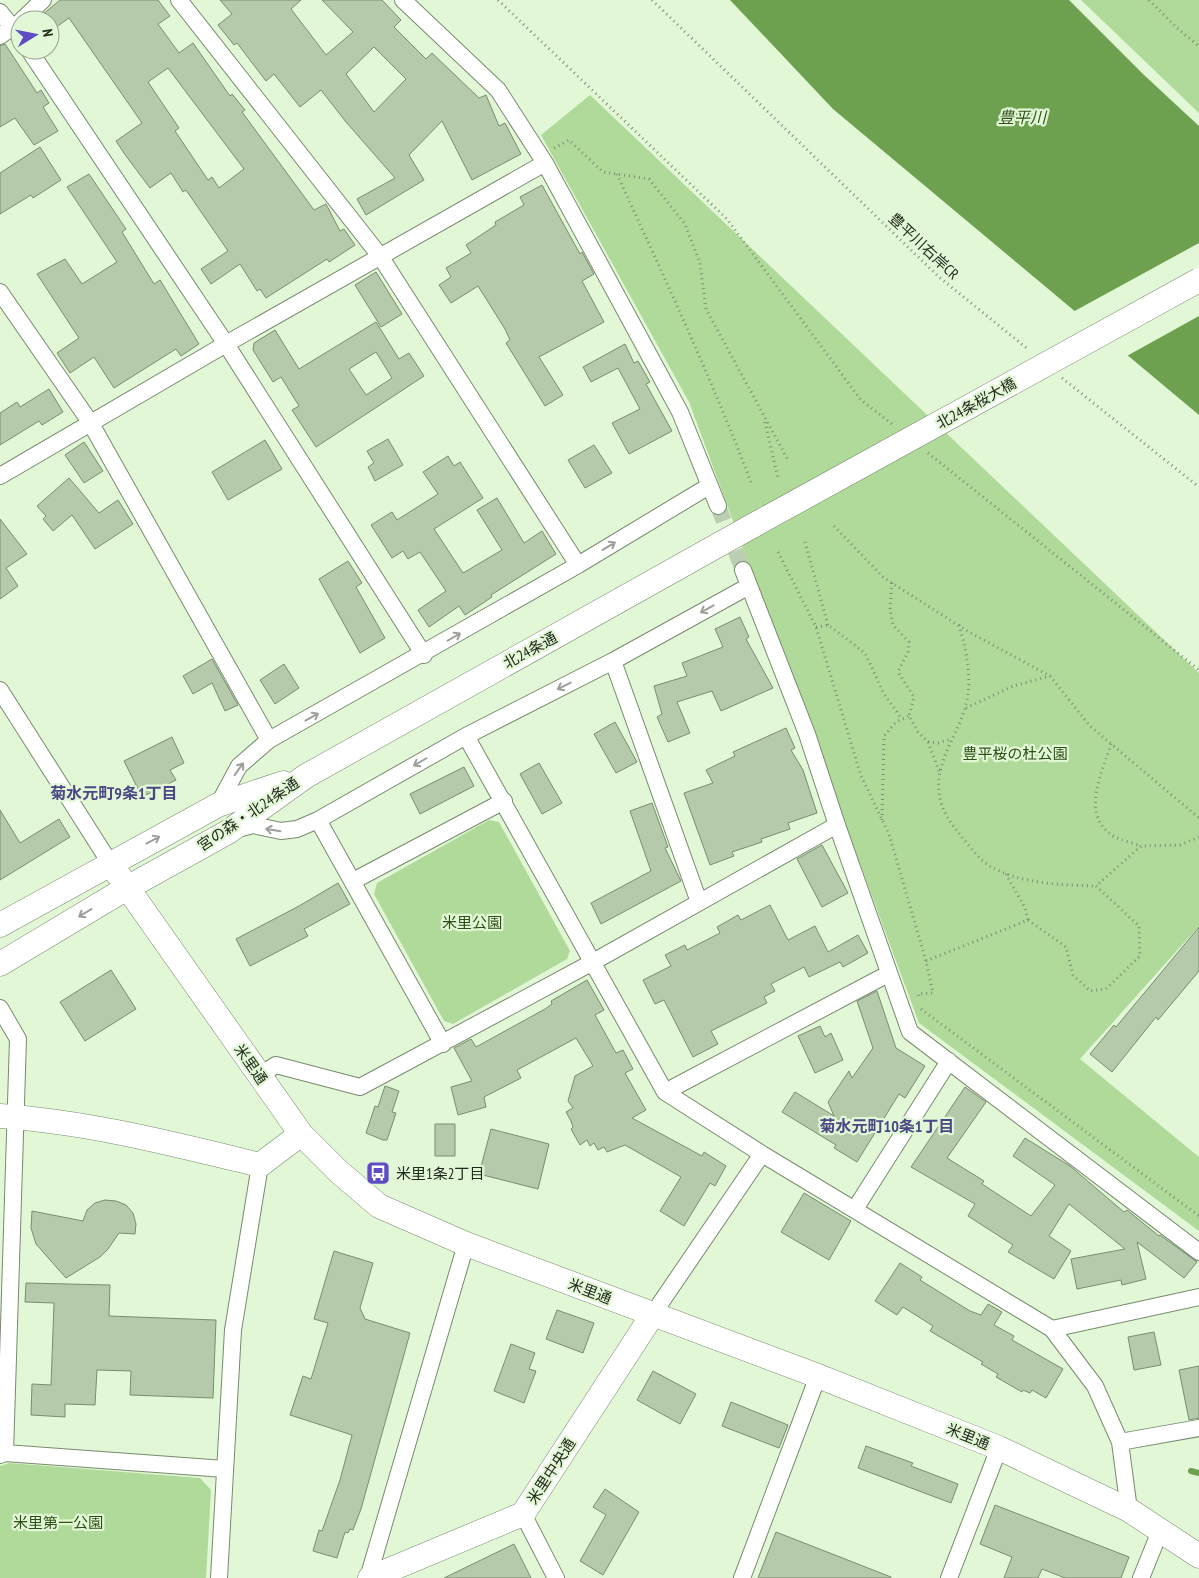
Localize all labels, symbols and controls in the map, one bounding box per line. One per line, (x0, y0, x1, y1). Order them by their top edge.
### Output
north arrow (10, 10, 60, 60)
text: N (38, 27, 57, 38)
water label: 豊平川 (998, 107, 1048, 127)
street label: 豊平川右岸CR (885, 209, 963, 283)
street label: 北24条桜大橋 (933, 373, 1019, 433)
one-way arrow (602, 541, 616, 551)
one-way arrow (699, 604, 714, 614)
street label: 北24条通 (500, 628, 560, 672)
one-way arrow (446, 632, 461, 642)
one-way arrow (557, 682, 572, 691)
one-way arrow (304, 711, 319, 721)
park label: 豊平桜の杜公園 (962, 744, 1068, 763)
one-way arrow (414, 758, 428, 768)
one-way arrow (234, 762, 244, 776)
street label: 宮の森・北24条通 (194, 773, 302, 855)
district label: 菊水元町9条1丁目 (50, 783, 178, 803)
one-way arrow (265, 824, 281, 834)
one-way arrow (145, 835, 160, 845)
one-way arrow (79, 908, 93, 918)
park label: 米里公園 (442, 913, 502, 932)
street label: 米里通 (230, 1040, 272, 1088)
district label: 菊水元町10条1丁目 (820, 1116, 954, 1136)
bus stop icon: 米里1条2丁目 (365, 1160, 391, 1186)
place label: 米里1条2丁目 (396, 1164, 485, 1183)
street label: 米里通 (566, 1274, 614, 1308)
street label: 米里通 (944, 1419, 992, 1453)
street label: 米里中央通 (523, 1434, 579, 1508)
park label: 米里第一公園 (13, 1513, 103, 1532)

